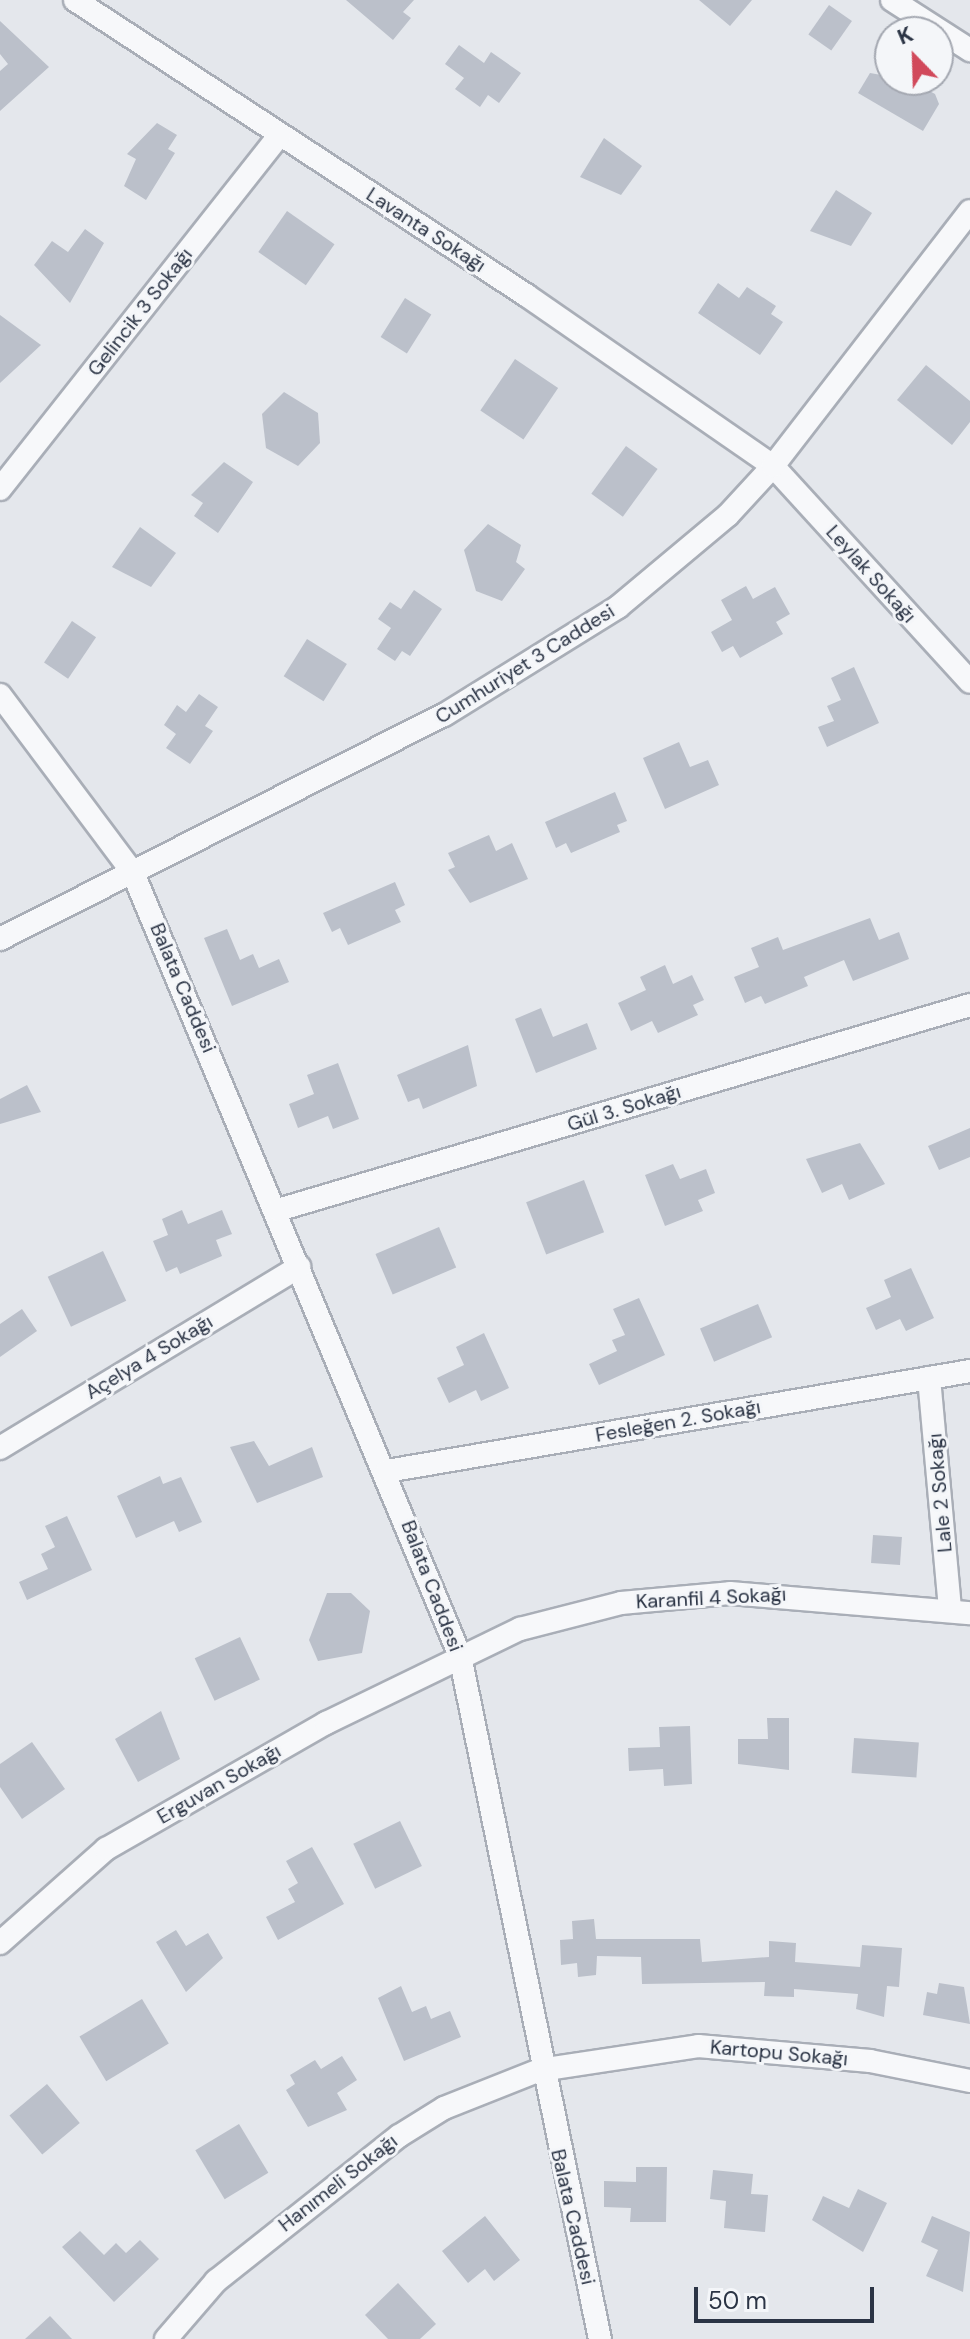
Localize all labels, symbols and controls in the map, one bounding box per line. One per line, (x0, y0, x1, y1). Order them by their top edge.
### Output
north arrow (874, 16, 954, 96)
text: K (893, 19, 917, 51)
street label: Lavanta Sokağı (362, 183, 490, 277)
street label: Gelincik 3 Sokağı (83, 243, 197, 381)
street label: Leylak Sokağı (821, 520, 921, 628)
street label: Cumhuriyet 3 Caddesi (431, 599, 619, 729)
street label: Balata Caddesi (145, 920, 221, 1056)
street label: Gül 3. Sokağı (564, 1079, 684, 1137)
street label: Açelya 4 Sokağı (81, 1310, 217, 1404)
street label: Fesleğen 2. Sokağı (594, 1395, 762, 1447)
street label: Lale 2 Sokağı (923, 1433, 957, 1553)
street label: Balata Caddesi (396, 1517, 468, 1655)
street label: Karanfil 4 Sokağı (635, 1582, 787, 1614)
street label: Erguvan Sokağı (153, 1739, 285, 1829)
street label: Kartopu Sokağı (709, 2035, 849, 2071)
street label: Hanımeli Sokağı (274, 2129, 402, 2237)
street label: Balata Caddesi (546, 2147, 600, 2287)
scale bar (698, 2271, 878, 2321)
text: 50 m (708, 2285, 767, 2316)

